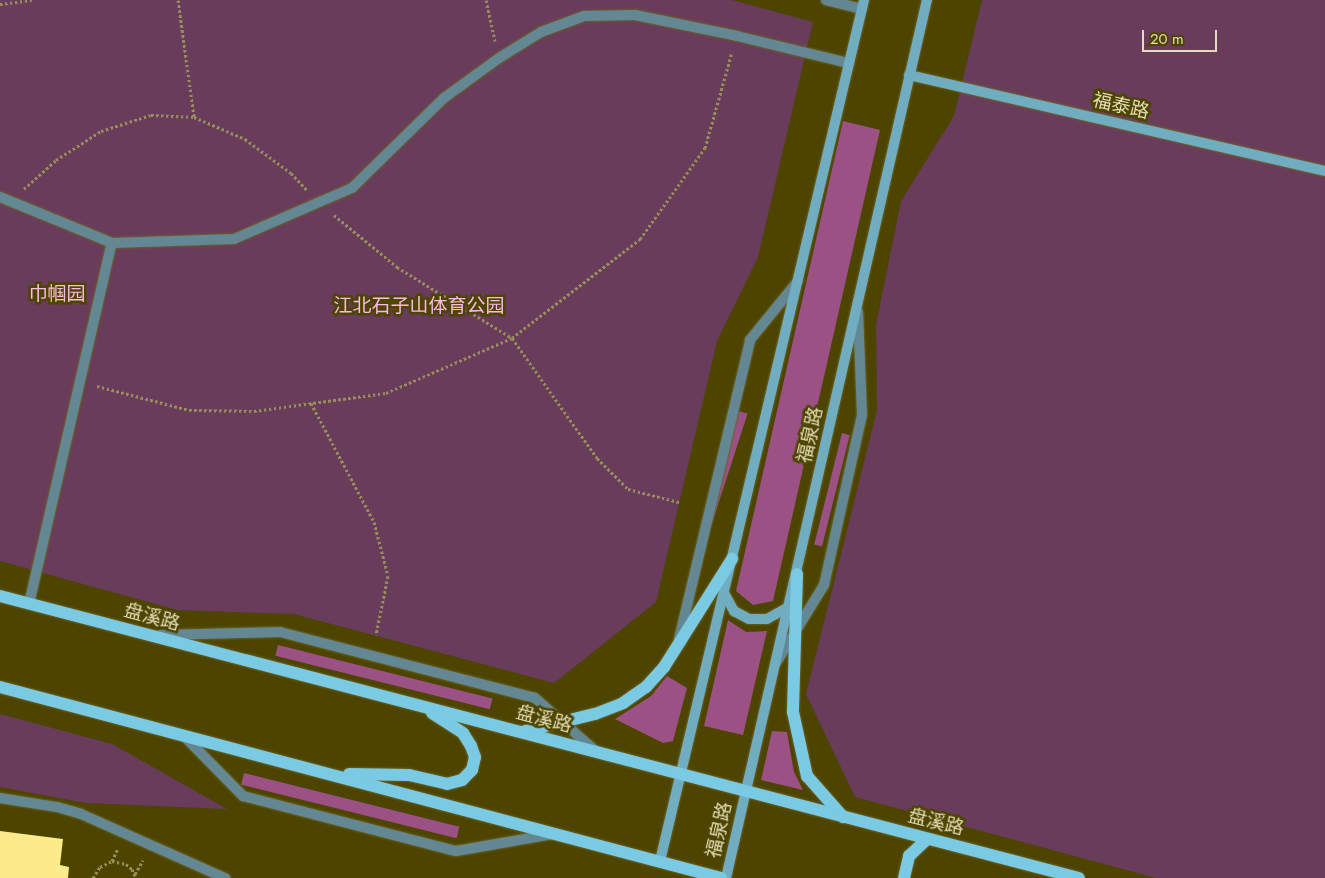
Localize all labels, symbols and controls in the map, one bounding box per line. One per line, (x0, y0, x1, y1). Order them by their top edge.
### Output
scale bar (1145, 20, 1220, 52)
text: 20 m (1150, 28, 1184, 50)
street label: 福泰路 (1091, 88, 1151, 124)
park label: 巾帼园 (29, 283, 85, 305)
park label: 江北石子山体育公园 (334, 295, 504, 317)
street label: 福泉路 (792, 405, 828, 465)
street label: 盘溪路 (122, 599, 182, 635)
street label: 盘溪路 (514, 701, 574, 737)
street label: 福泉路 (701, 800, 737, 860)
street label: 盘溪路 (906, 804, 966, 840)

